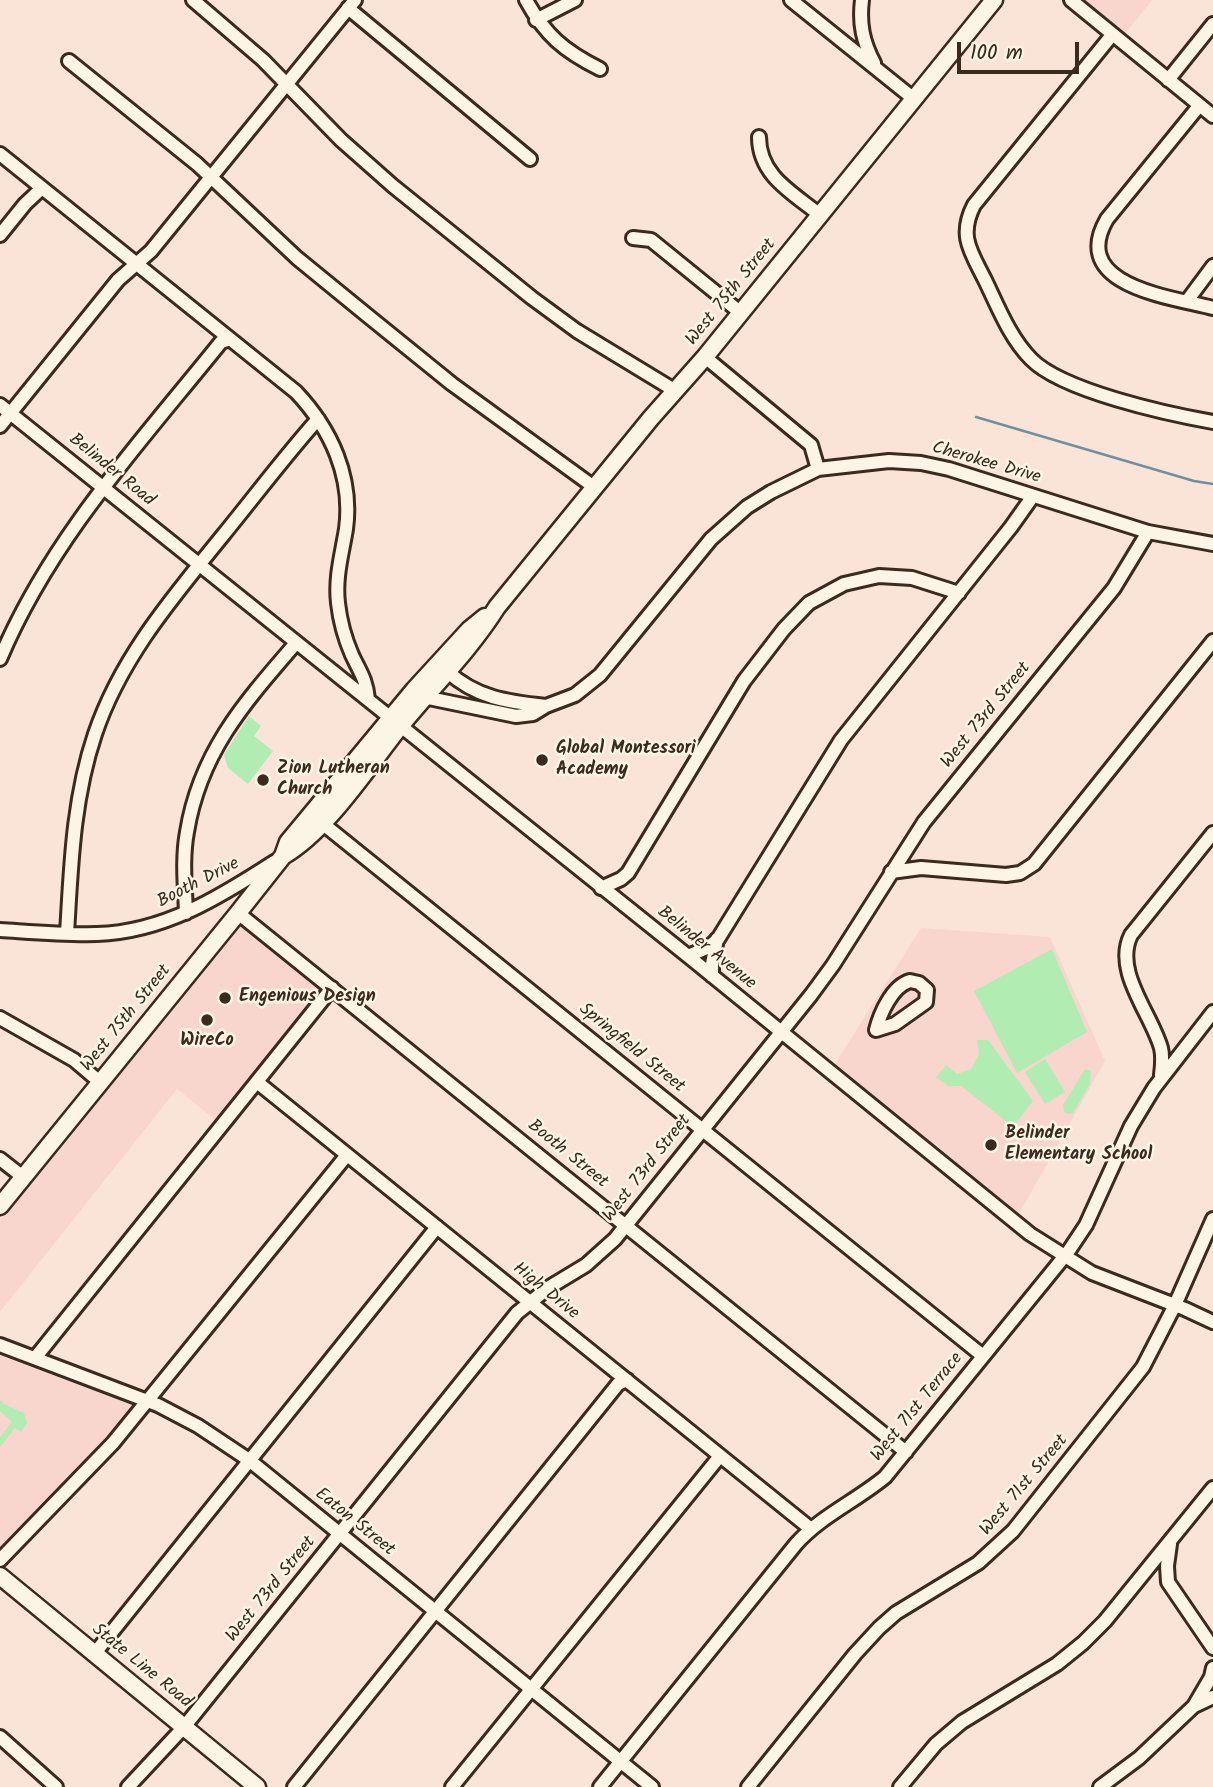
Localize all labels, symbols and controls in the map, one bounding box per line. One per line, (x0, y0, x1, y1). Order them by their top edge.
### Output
scale bar (961, 28, 1084, 72)
text: 100 m (970, 37, 1023, 70)
street label: West 75th Street (682, 235, 782, 351)
street label: Belinder Road (64, 430, 158, 512)
street label: Cherokee Drive (929, 438, 1043, 490)
street label: West 73rd Street (938, 659, 1036, 773)
place label: Global Montessori Academy (556, 739, 696, 782)
marker: Global Montessori Academy (534, 752, 550, 768)
place label: Zion Lutheran Church (277, 759, 390, 802)
marker: Zion Lutheran Church (255, 772, 271, 788)
street label: Booth Drive (154, 854, 244, 914)
street label: Belinder Avenue (652, 903, 760, 995)
street label: West 75th Street (77, 961, 177, 1077)
place label: Engenious Design (239, 987, 376, 1009)
marker: Engenious Design (217, 990, 233, 1006)
street label: Springfield Street (574, 1000, 688, 1098)
marker: WireCo (199, 1012, 215, 1028)
place label: WireCo (180, 1031, 234, 1053)
street label: West 73rd Street (599, 1111, 697, 1227)
street label: Booth Street (522, 1116, 612, 1194)
place label: Belinder Elementary School (1005, 1124, 1152, 1166)
marker: Belinder Elementary School (983, 1137, 999, 1153)
street label: High Drive (507, 1259, 583, 1325)
street label: West 71st Terrace (867, 1349, 969, 1467)
street label: West 71st Street (976, 1431, 1074, 1541)
street label: Eaton Street (310, 1484, 398, 1562)
street label: West 73rd Street (223, 1533, 321, 1647)
street label: State Line Road (87, 1620, 195, 1714)

